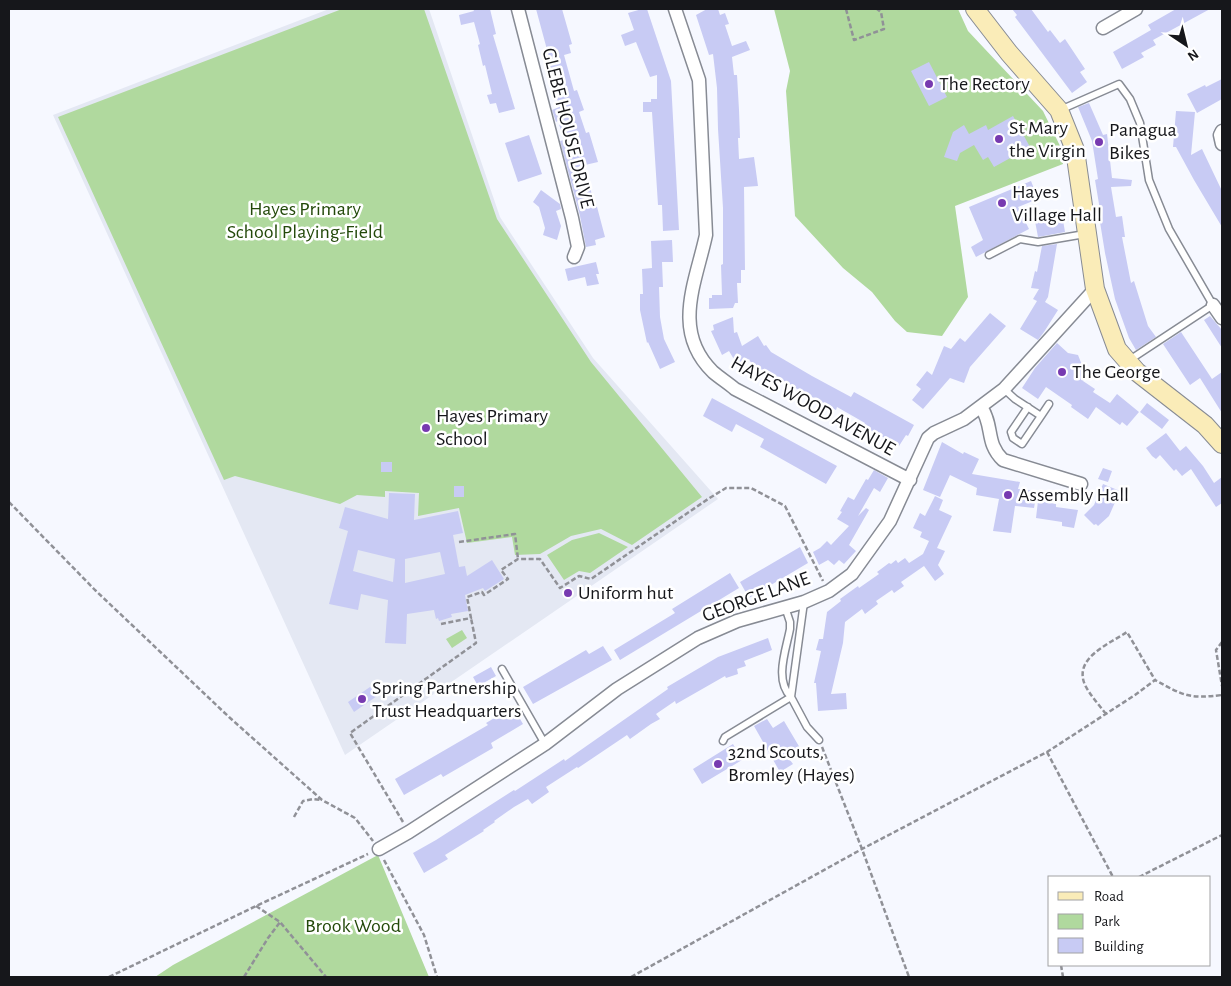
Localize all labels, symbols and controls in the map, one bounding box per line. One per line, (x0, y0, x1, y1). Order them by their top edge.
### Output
north arrow (1161, 20, 1211, 70)
street label: GLEBE HOUSE DRIVE (538, 46, 598, 211)
text: N (1185, 46, 1201, 63)
place label: The Rectory (939, 74, 1030, 94)
marker: The Rectory (923, 78, 935, 90)
place label: St Mary the Virgin (1009, 118, 1086, 161)
place label: Panagua Bikes (1109, 120, 1177, 163)
marker: St Mary the Virgin (993, 133, 1005, 145)
marker: Panagua Bikes (1093, 136, 1105, 148)
place label: Hayes Village Hall (1012, 182, 1102, 225)
marker: Hayes Village Hall (996, 197, 1008, 209)
park label: Hayes Primary School Playing-Field (227, 199, 383, 242)
street label: HAYES WOOD AVENUE (728, 353, 899, 460)
place label: The George (1072, 362, 1160, 382)
marker: The George (1056, 366, 1068, 378)
place label: Hayes Primary School (436, 406, 549, 449)
marker: Hayes Primary School (420, 422, 432, 434)
place label: Assembly Hall (1018, 485, 1129, 505)
marker: Assembly Hall (1002, 489, 1014, 501)
street label: GEORGE LANE (699, 568, 813, 626)
place label: Uniform hut (578, 583, 674, 603)
marker: Uniform hut (562, 587, 574, 599)
place label: Spring Partnership Trust Headquarters (372, 678, 521, 721)
marker: Spring Partnership Trust Headquarters (356, 693, 368, 705)
place label: 32nd Scouts, Bromley (Hayes) (728, 742, 856, 785)
marker: 32nd Scouts, Bromley (Hayes) (712, 758, 724, 770)
legend (1048, 876, 1211, 966)
text: Road (1094, 889, 1124, 904)
text: Park (1094, 914, 1120, 929)
park label: Brook Wood (305, 916, 401, 936)
text: Building (1094, 939, 1144, 954)

